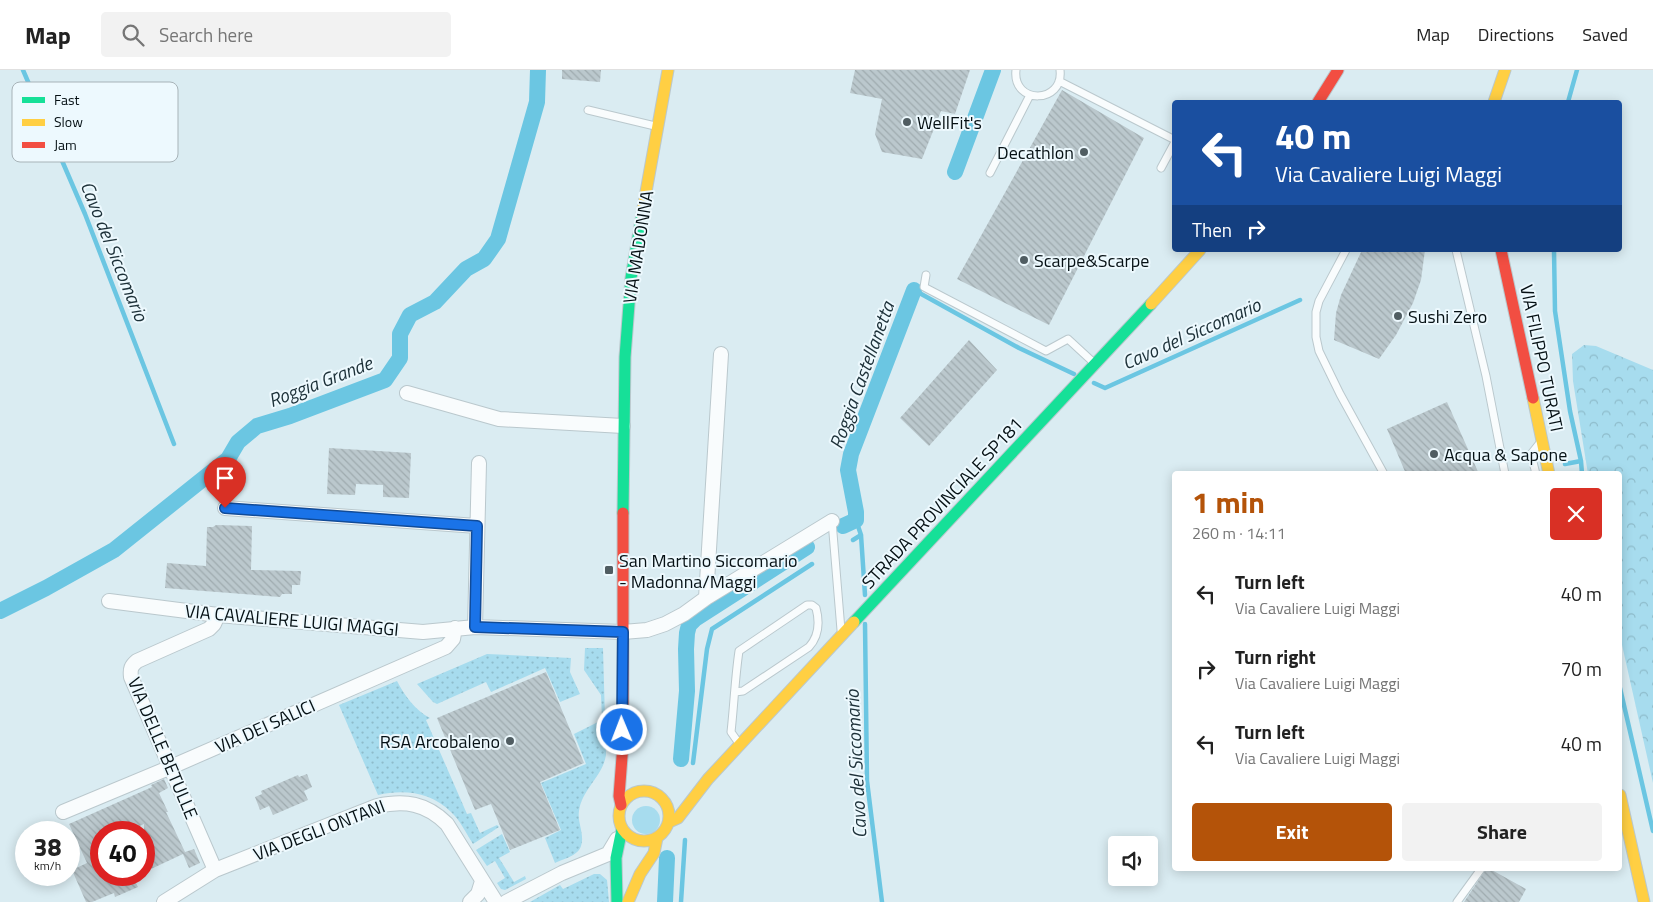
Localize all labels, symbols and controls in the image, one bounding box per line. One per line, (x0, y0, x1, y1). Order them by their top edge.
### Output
search box (101, 12, 451, 57)
text: Map (25, 17, 71, 53)
text: Search here (159, 20, 253, 49)
icon: search (119, 21, 147, 49)
text: Map (1416, 21, 1450, 48)
text: Directions (1478, 21, 1554, 48)
text: Saved (1582, 21, 1628, 48)
legend (12, 82, 178, 162)
text: Fast (54, 89, 79, 110)
place label: WellFit's (917, 109, 982, 136)
text: 40 m (1275, 109, 1351, 163)
text: Slow (54, 111, 83, 132)
marker: WellFit's (901, 116, 913, 128)
icon: left (1192, 120, 1257, 185)
text: Jam (54, 134, 77, 155)
place label: Decathlon (997, 139, 1074, 166)
marker: Decathlon (1078, 146, 1090, 158)
text: Via Cavaliere Luigi Maggi (1275, 157, 1502, 191)
water label: Cavo del Siccomario (74, 177, 157, 326)
street label: VIA MADONNA (616, 188, 660, 305)
text: Then (1192, 215, 1232, 244)
icon: right (1242, 215, 1270, 243)
place label: Scarpe&Scarpe (1034, 247, 1149, 274)
marker: Scarpe&Scarpe (1018, 254, 1030, 266)
street label: VIA FILIPPO TURATI (1513, 282, 1571, 434)
water label: Cavo del Siccomario (1117, 289, 1265, 377)
water label: Roggia Castellanetta (821, 296, 902, 453)
place label: Sushi Zero (1408, 303, 1487, 330)
marker: Sushi Zero (1392, 310, 1404, 322)
water label: Roggia Grande (264, 347, 377, 414)
street label: STRADA PROVINCIALE SP181 (855, 411, 1029, 595)
place label: Acqua & Sapone (1444, 441, 1567, 468)
marker: Acqua & Sapone (1428, 448, 1440, 460)
pin (204, 457, 246, 508)
icon: arrive (211, 464, 239, 492)
text: 1 min (1192, 479, 1265, 525)
button: close (1550, 488, 1602, 540)
text: 260 m · 14:11 (1192, 521, 1286, 545)
place label: San Martino Siccomario - Madonna/Maggi (619, 547, 798, 595)
marker: San Martino Siccomario - Madonna/Maggi (603, 564, 615, 576)
text: Turn left (1235, 567, 1305, 596)
text: 40 m (1561, 579, 1602, 608)
icon: left (1192, 580, 1220, 608)
text: Via Cavaliere Luigi Maggi (1235, 596, 1400, 620)
street label: VIA CAVALIERE LUIGI MAGGI (184, 597, 400, 643)
text: Turn right (1235, 642, 1316, 671)
text: 70 m (1561, 654, 1602, 683)
icon: right (1192, 655, 1220, 683)
text: Via Cavaliere Luigi Maggi (1235, 671, 1400, 695)
street label: VIA DELLE BETULLE (121, 673, 205, 823)
water label: Cavo del Siccomario (837, 688, 873, 839)
street label: VIA DEI SALICI (211, 692, 319, 760)
position arrow (595, 703, 647, 755)
text: Turn left (1235, 717, 1305, 746)
place label: RSA Arcobaleno (380, 728, 500, 755)
text: 40 m (1561, 729, 1602, 758)
icon: left (1192, 730, 1220, 758)
marker: RSA Arcobaleno (504, 735, 516, 747)
text: Via Cavaliere Luigi Maggi (1235, 746, 1400, 770)
street label: VIA DEGLI ONTANI (249, 792, 389, 868)
button: Exit (1192, 803, 1392, 861)
button: Share (1402, 803, 1602, 861)
speed limit sign: 40 (90, 821, 155, 886)
text: 38 (33, 828, 62, 866)
map controls (1108, 836, 1158, 886)
button: sound (1108, 836, 1158, 886)
text: km/h (34, 856, 61, 875)

